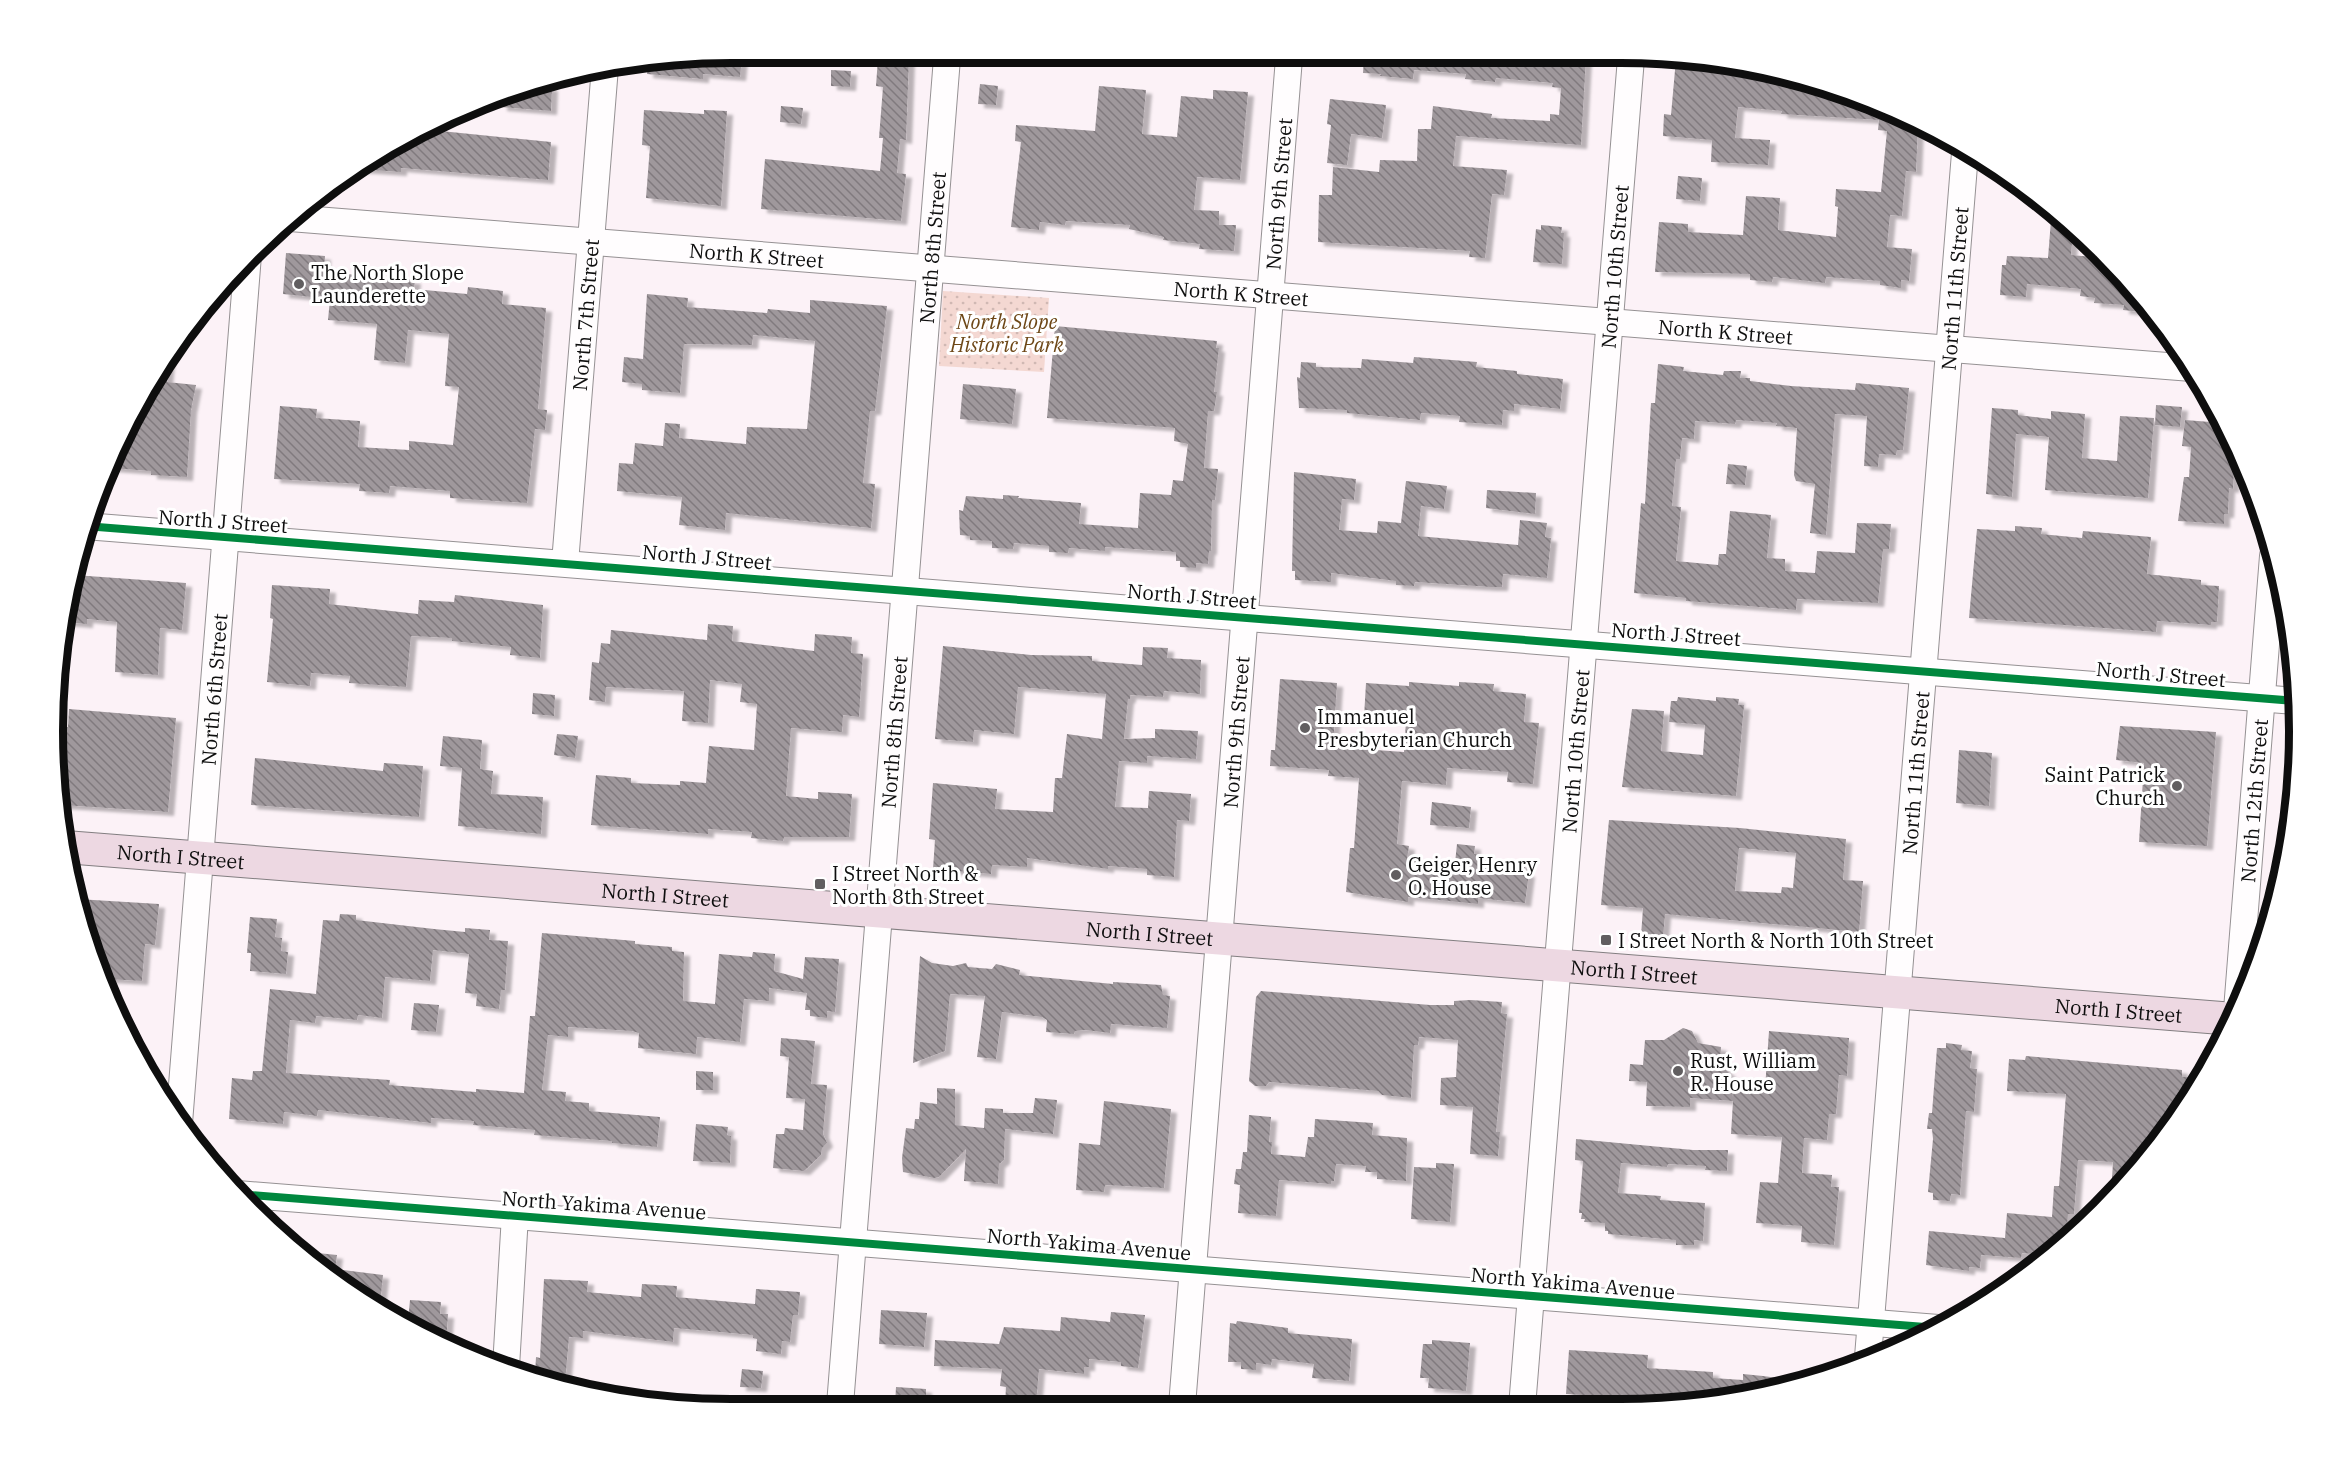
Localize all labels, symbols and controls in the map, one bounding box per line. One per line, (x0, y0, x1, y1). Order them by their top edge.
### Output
street label: North 9th Street (1259, 117, 1298, 271)
street label: North 8th Street (912, 171, 951, 325)
street label: North 10th Street (1594, 184, 1634, 350)
street label: North 11th Street (1934, 205, 1974, 371)
street label: North K Street (688, 236, 825, 274)
street label: North 7th Street (565, 238, 605, 392)
place label: The North Slope Launderette (311, 259, 464, 309)
street label: North K Street (1173, 274, 1309, 312)
marker: The North Slope Launderette (292, 277, 306, 291)
park label: North Slope Historic Park (949, 308, 1064, 358)
street label: North K Street (1657, 312, 1794, 350)
street label: North J Street (157, 503, 289, 539)
street label: North J Street (641, 538, 773, 576)
street label: North J Street (1126, 577, 1258, 615)
street label: North 6th Street (194, 612, 233, 766)
street label: North J Street (1610, 616, 1742, 652)
street label: North 8th Street (874, 655, 913, 809)
street label: North 9th Street (1216, 655, 1255, 809)
street label: North J Street (2095, 655, 2227, 693)
street label: North 10th Street (1555, 668, 1595, 834)
street label: North 11th Street (1895, 690, 1935, 856)
place label: Immanuel Presbyterian Church (1317, 703, 1512, 753)
street label: North 12th Street (2234, 718, 2274, 884)
marker: Immanuel Presbyterian Church (1298, 721, 1312, 735)
place label: Saint Patrick Church (2044, 761, 2165, 811)
marker: Saint Patrick Church (2170, 779, 2184, 793)
street label: North I Street (116, 838, 245, 875)
place label: Geiger, Henry O. House (1408, 851, 1537, 901)
place label: I Street North & North 8th Street (832, 860, 984, 910)
marker: Geiger, Henry O. House (1389, 868, 1403, 882)
street label: North I Street (600, 876, 730, 913)
marker: I Street North & North 8th Street (813, 877, 827, 891)
street label: North I Street (1085, 914, 1214, 952)
place label: I Street North & North 10th Street (1618, 927, 1934, 954)
marker: I Street North & North 10th Street (1599, 933, 1613, 947)
street label: North I Street (1569, 953, 1699, 990)
street label: North I Street (2054, 991, 2183, 1028)
place label: Rust, William R. House (1690, 1047, 1816, 1097)
marker: Rust, William R. House (1671, 1064, 1685, 1078)
street label: North Yakima Avenue (501, 1184, 707, 1226)
street label: North Yakima Avenue (986, 1222, 1192, 1266)
street label: North Yakima Avenue (1470, 1261, 1676, 1305)

